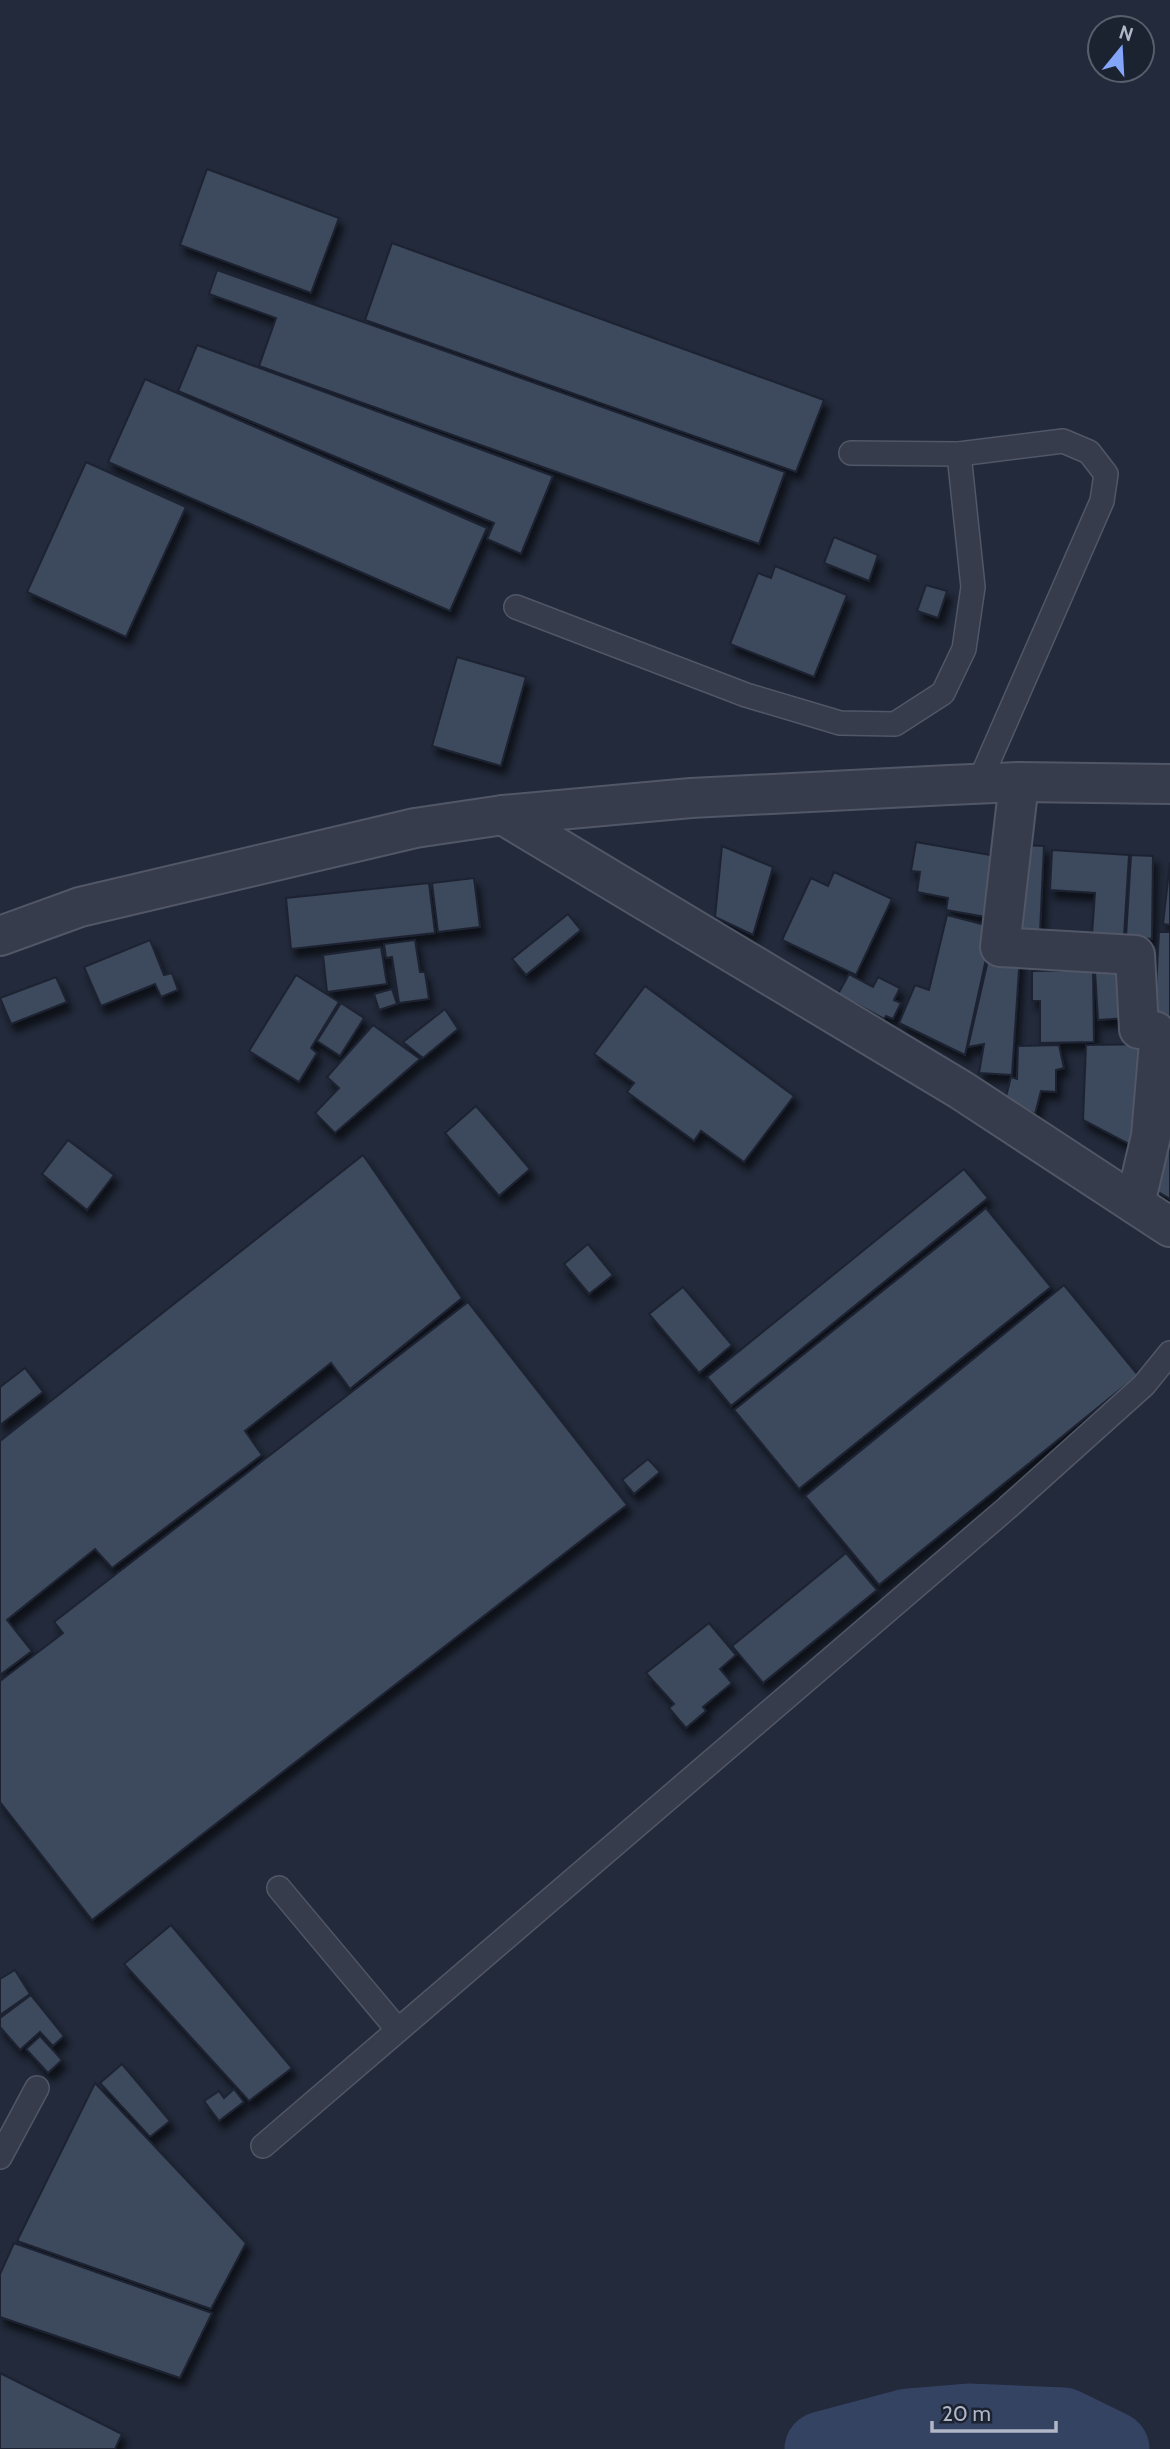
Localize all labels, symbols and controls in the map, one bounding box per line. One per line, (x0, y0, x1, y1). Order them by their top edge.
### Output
north arrow (1086, 14, 1156, 84)
text: N (1116, 20, 1136, 46)
scale bar (932, 2390, 1056, 2434)
text: 20 m (942, 2401, 991, 2426)

